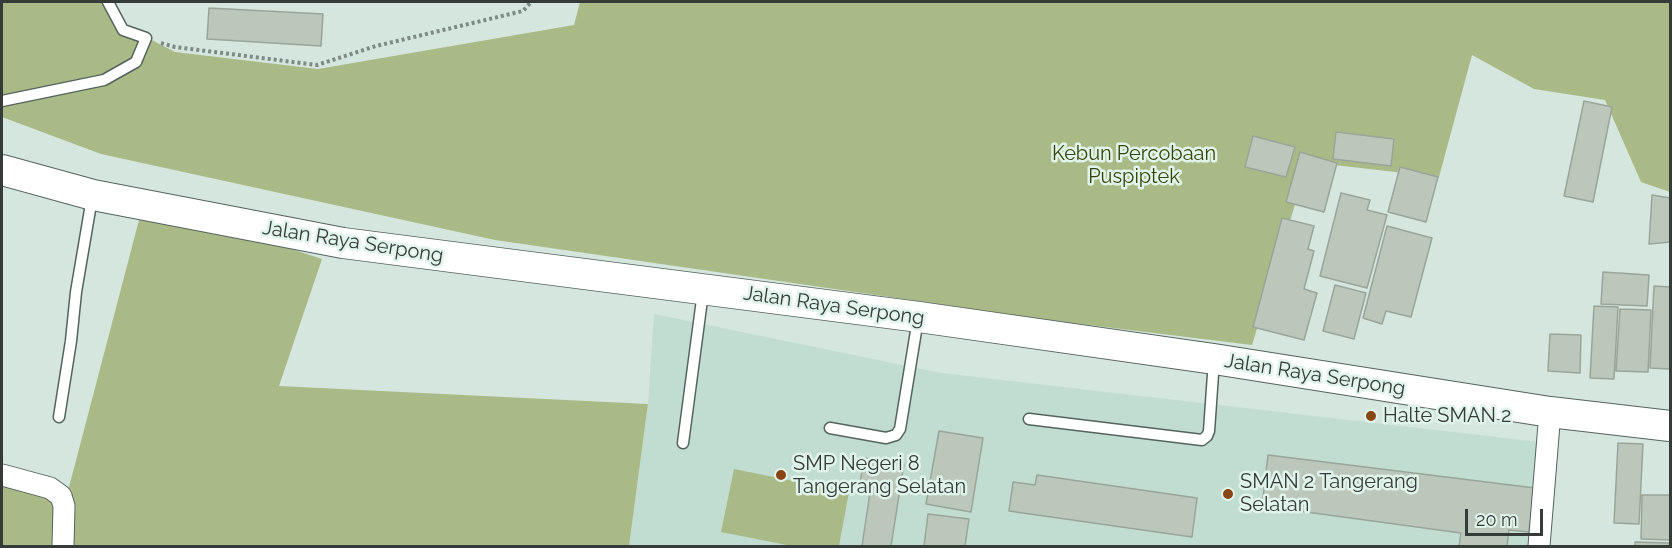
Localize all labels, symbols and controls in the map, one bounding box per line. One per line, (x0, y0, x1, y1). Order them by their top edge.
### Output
park label: Kebun Percobaan Puspiptek (1052, 142, 1216, 189)
street label: Jalan Raya Serpong (261, 216, 445, 268)
street label: Jalan Raya Serpong (742, 281, 926, 331)
street label: Jalan Raya Serpong (1223, 349, 1407, 401)
place label: Halte SMAN 2 (1383, 404, 1512, 428)
marker: Halte SMAN 2 (1364, 409, 1378, 423)
place label: SMP Negeri 8 Tangerang Selatan (793, 452, 966, 499)
marker: SMP Negeri 8 Tangerang Selatan (774, 468, 788, 482)
place label: SMAN 2 Tangerang Selatan (1240, 470, 1418, 517)
marker: SMAN 2 Tangerang Selatan (1221, 487, 1235, 501)
scale bar (1468, 497, 1546, 535)
text: 20 m (1476, 509, 1518, 530)

